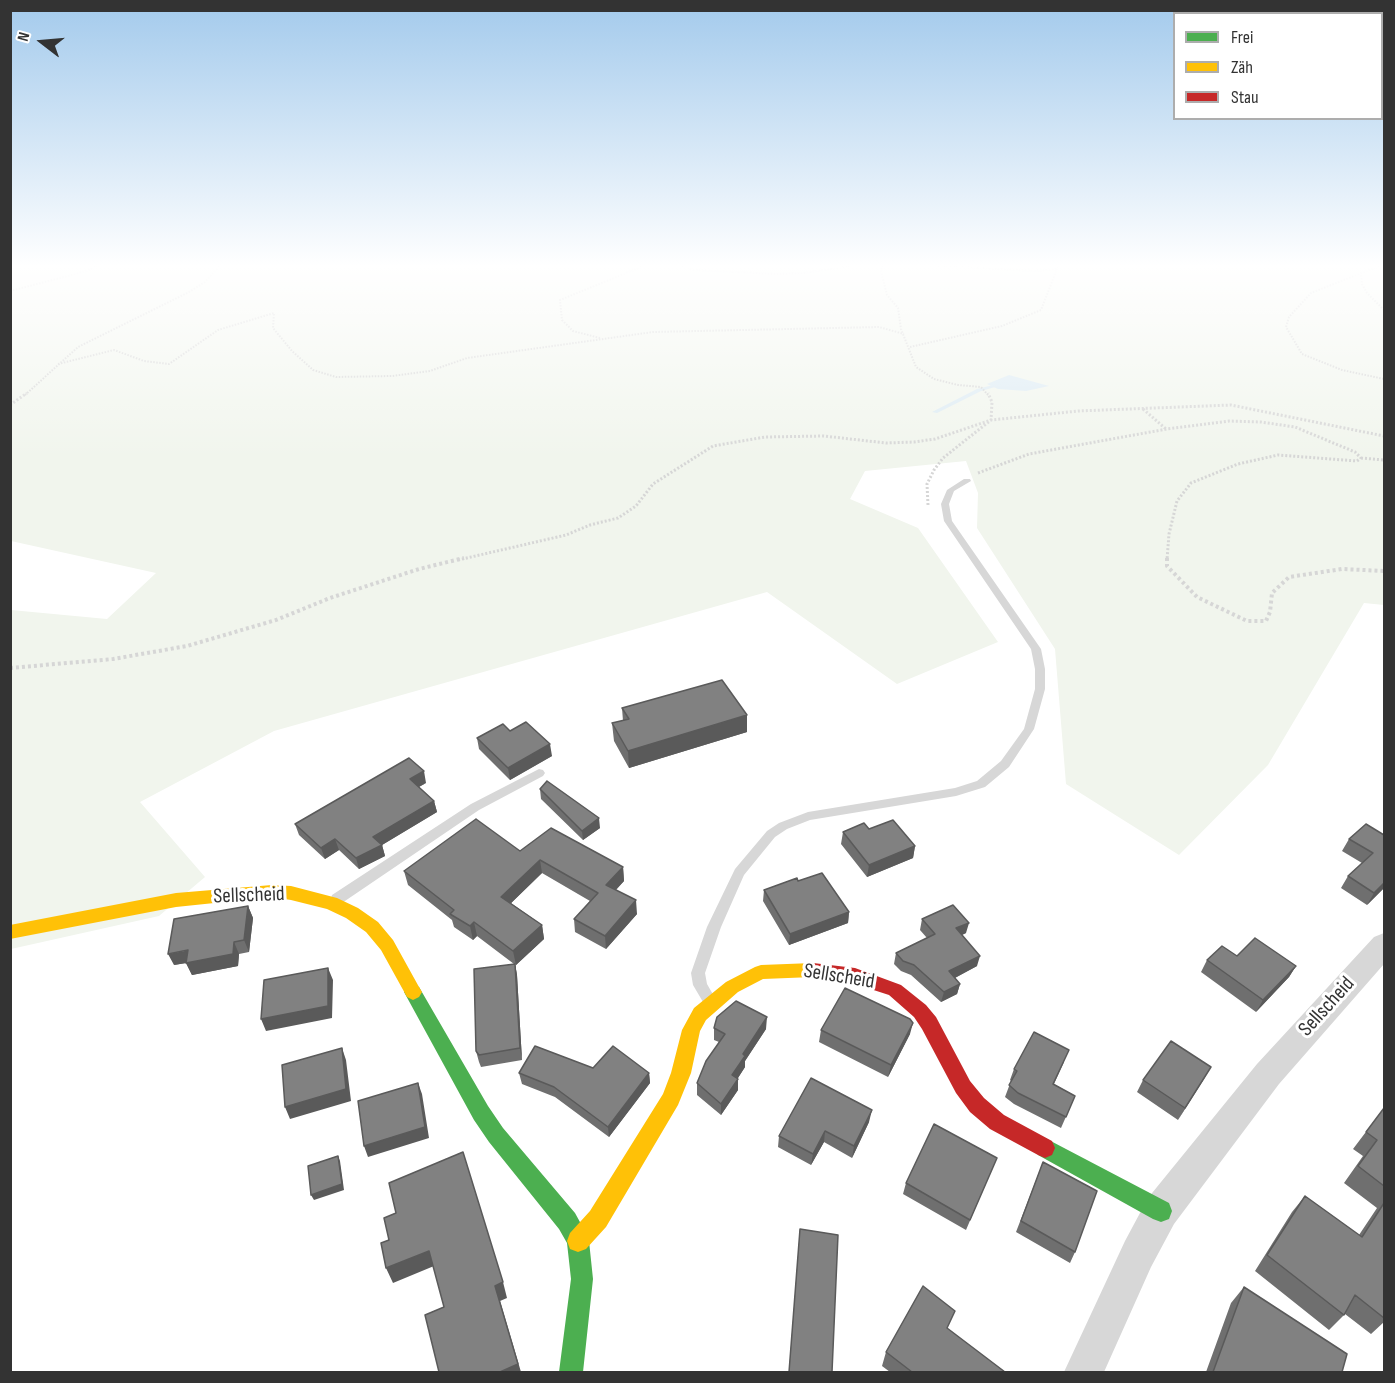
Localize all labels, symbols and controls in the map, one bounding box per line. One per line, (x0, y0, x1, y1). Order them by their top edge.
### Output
north arrow (12, 12, 72, 72)
legend (1173, 12, 1383, 120)
text: Frei (1231, 27, 1253, 48)
text: N (14, 30, 35, 44)
text: Zäh (1231, 57, 1253, 78)
text: Stau (1231, 87, 1259, 108)
street label: Sellscheid (213, 882, 285, 910)
street label: Sellscheid (802, 959, 876, 995)
street label: Sellscheid (1294, 972, 1360, 1042)

